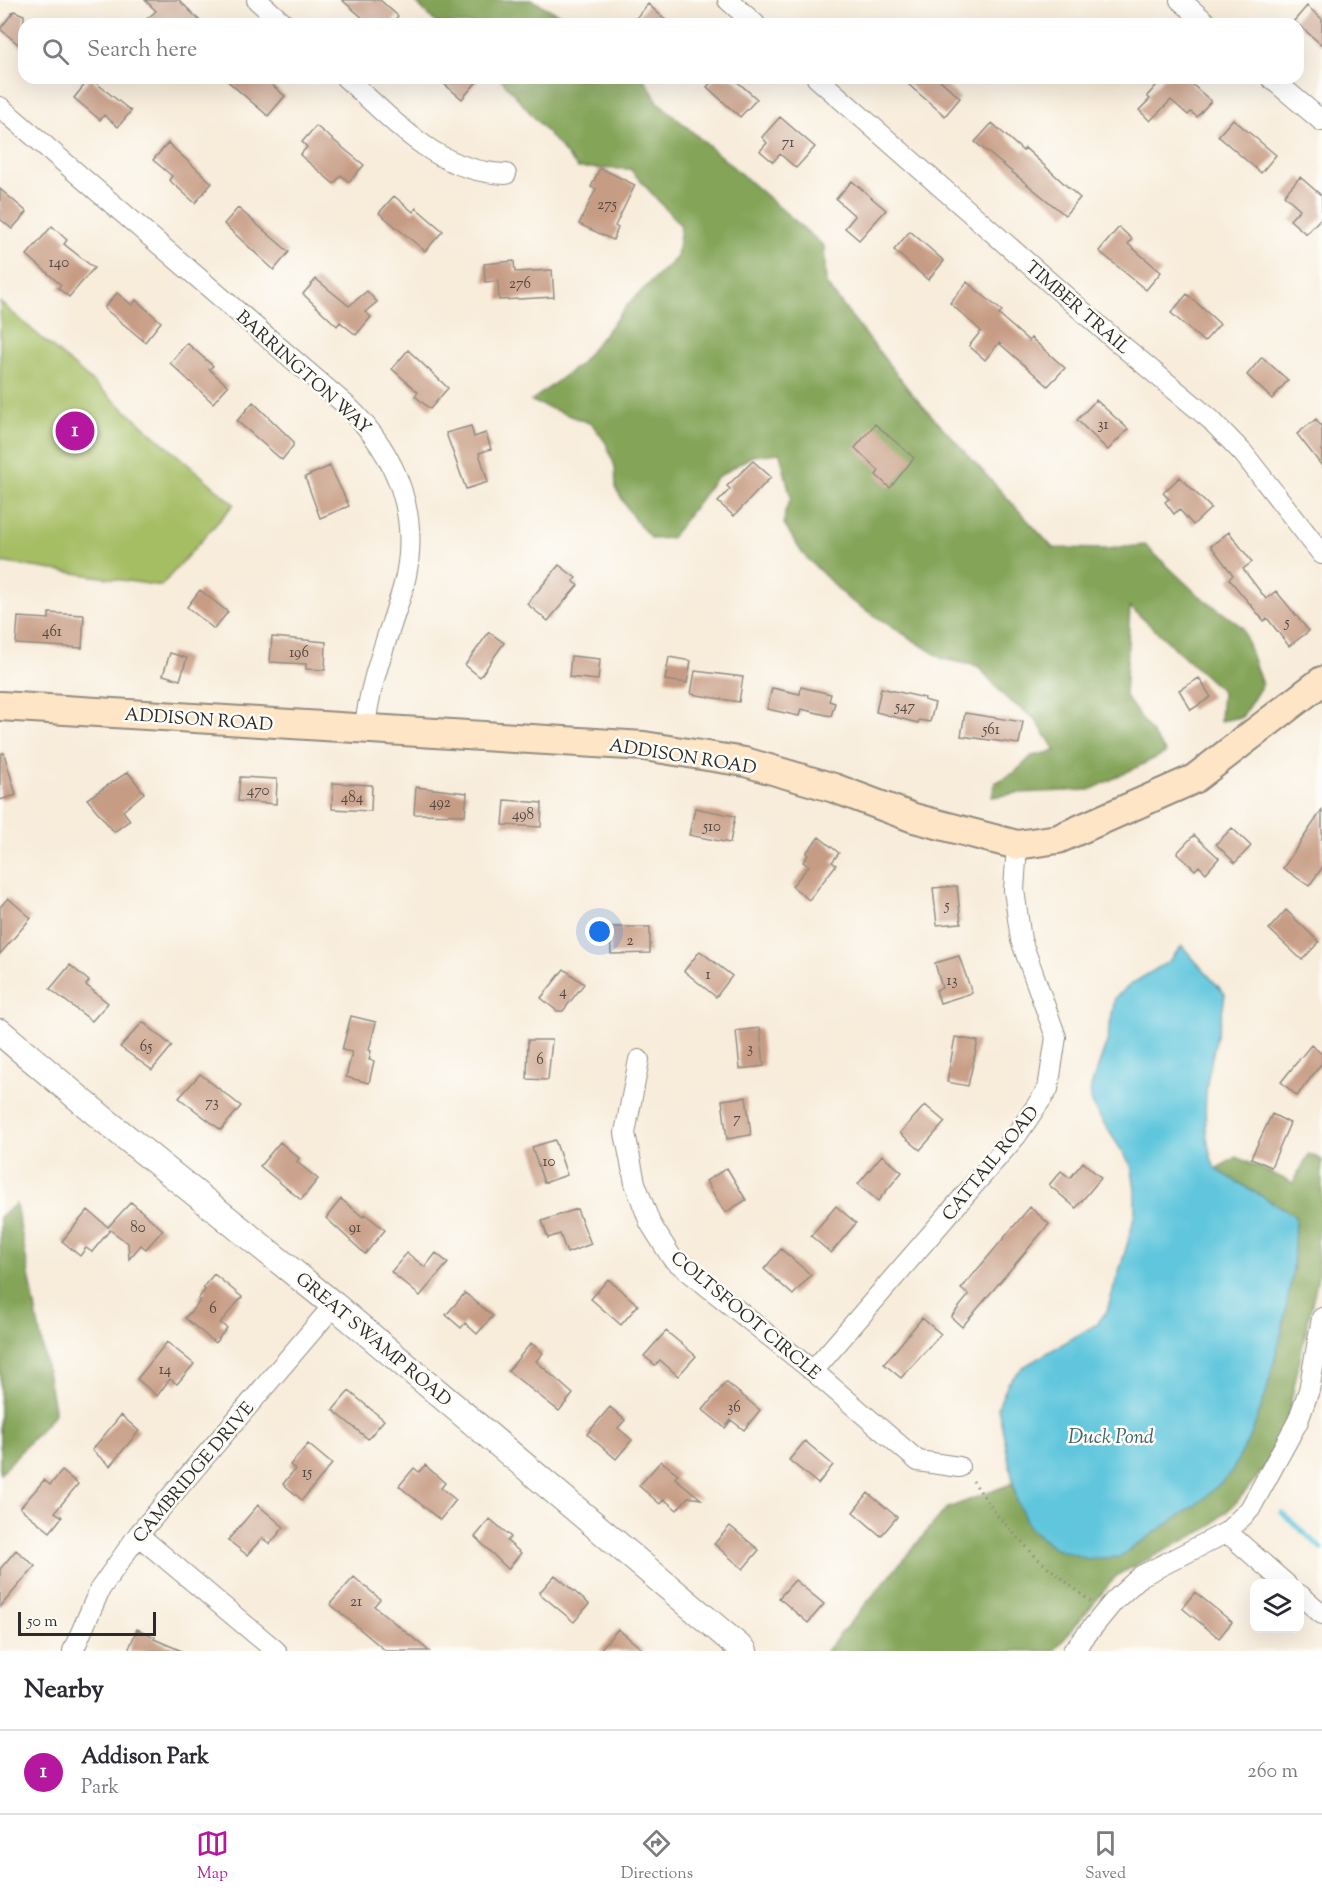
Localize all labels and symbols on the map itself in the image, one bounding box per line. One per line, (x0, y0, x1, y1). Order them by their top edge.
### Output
house number: 71 (782, 133, 794, 154)
house number: 275 (597, 195, 617, 216)
house number: 140 (49, 253, 69, 274)
street label: TIMBER TRAIL (1019, 256, 1135, 361)
house number: 276 (509, 274, 531, 295)
street label: BARRINGTON WAY (229, 305, 376, 442)
pin: 1 (56, 408, 94, 454)
house number: 31 (1097, 415, 1109, 436)
house number: 5 (1283, 613, 1290, 634)
house number: 461 (42, 622, 62, 643)
house number: 196 (289, 643, 309, 664)
house number: 547 (894, 697, 916, 718)
street label: ADDISON ROAD (124, 703, 274, 739)
house number: 561 (981, 720, 1000, 741)
street label: ADDISON ROAD (607, 733, 758, 782)
house number: 470 (247, 781, 269, 802)
house number: 484 (341, 788, 364, 809)
house number: 492 (429, 793, 451, 814)
house number: 498 (512, 805, 534, 826)
house number: 510 (702, 817, 721, 838)
house number: 5 (943, 896, 950, 917)
your location (585, 917, 614, 946)
house number: 2 (626, 931, 634, 952)
house number: 1 (705, 965, 711, 986)
house number: 13 (946, 971, 958, 992)
house number: 4 (559, 982, 567, 1003)
house number: 65 (140, 1037, 152, 1058)
house number: 3 (747, 1039, 753, 1060)
house number: 6 (536, 1050, 544, 1071)
house number: 73 (205, 1093, 219, 1114)
street label: CATTAIL ROAD (937, 1101, 1046, 1227)
house number: 7 (733, 1109, 741, 1130)
house number: 10 (543, 1152, 556, 1173)
house number: 80 (130, 1218, 146, 1239)
house number: 91 (349, 1218, 361, 1239)
street label: COLTSFOOT CIRCLE (664, 1246, 825, 1387)
street label: GREAT SWAMP ROAD (289, 1267, 456, 1414)
house number: 6 (209, 1299, 217, 1320)
house number: 14 (159, 1360, 172, 1381)
street label: CAMBRIDGE DRIVE (128, 1397, 262, 1550)
house number: 36 (727, 1398, 741, 1419)
water label: Duck Pond (1068, 1424, 1154, 1453)
house number: 15 (302, 1463, 312, 1484)
house number: 21 (350, 1592, 362, 1613)
scale bar (18, 1609, 156, 1636)

